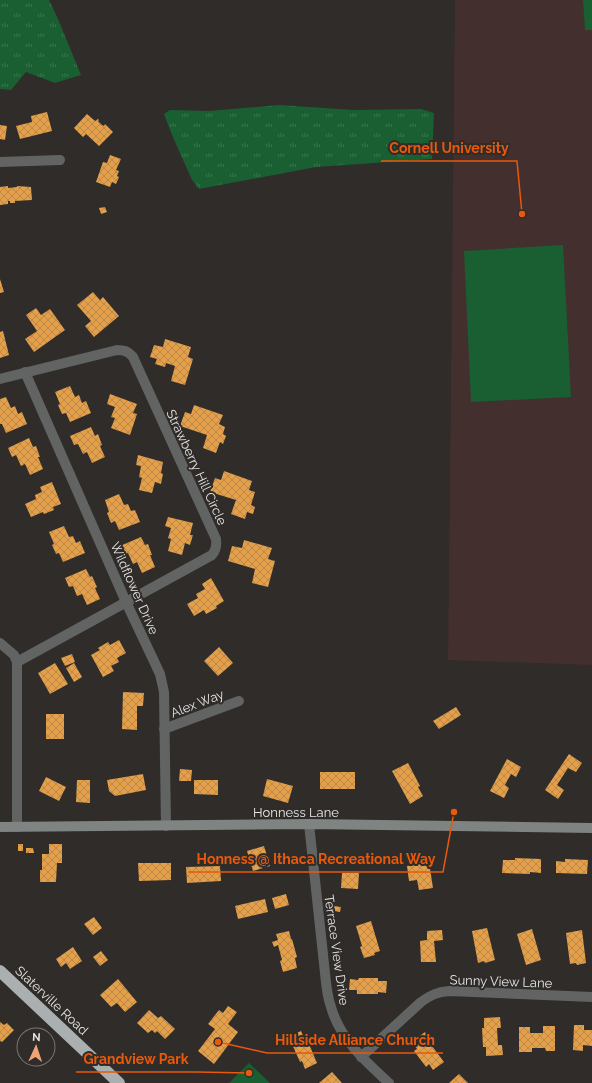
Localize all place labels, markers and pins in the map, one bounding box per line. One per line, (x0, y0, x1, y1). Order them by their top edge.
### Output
callout: Cornell University (381, 135, 517, 161)
callout: Honness @ Ithaca Recreational Way (188, 846, 443, 872)
callout: Hillside Alliance Church (267, 1027, 443, 1053)
callout: Grandview Park (76, 1046, 197, 1072)

